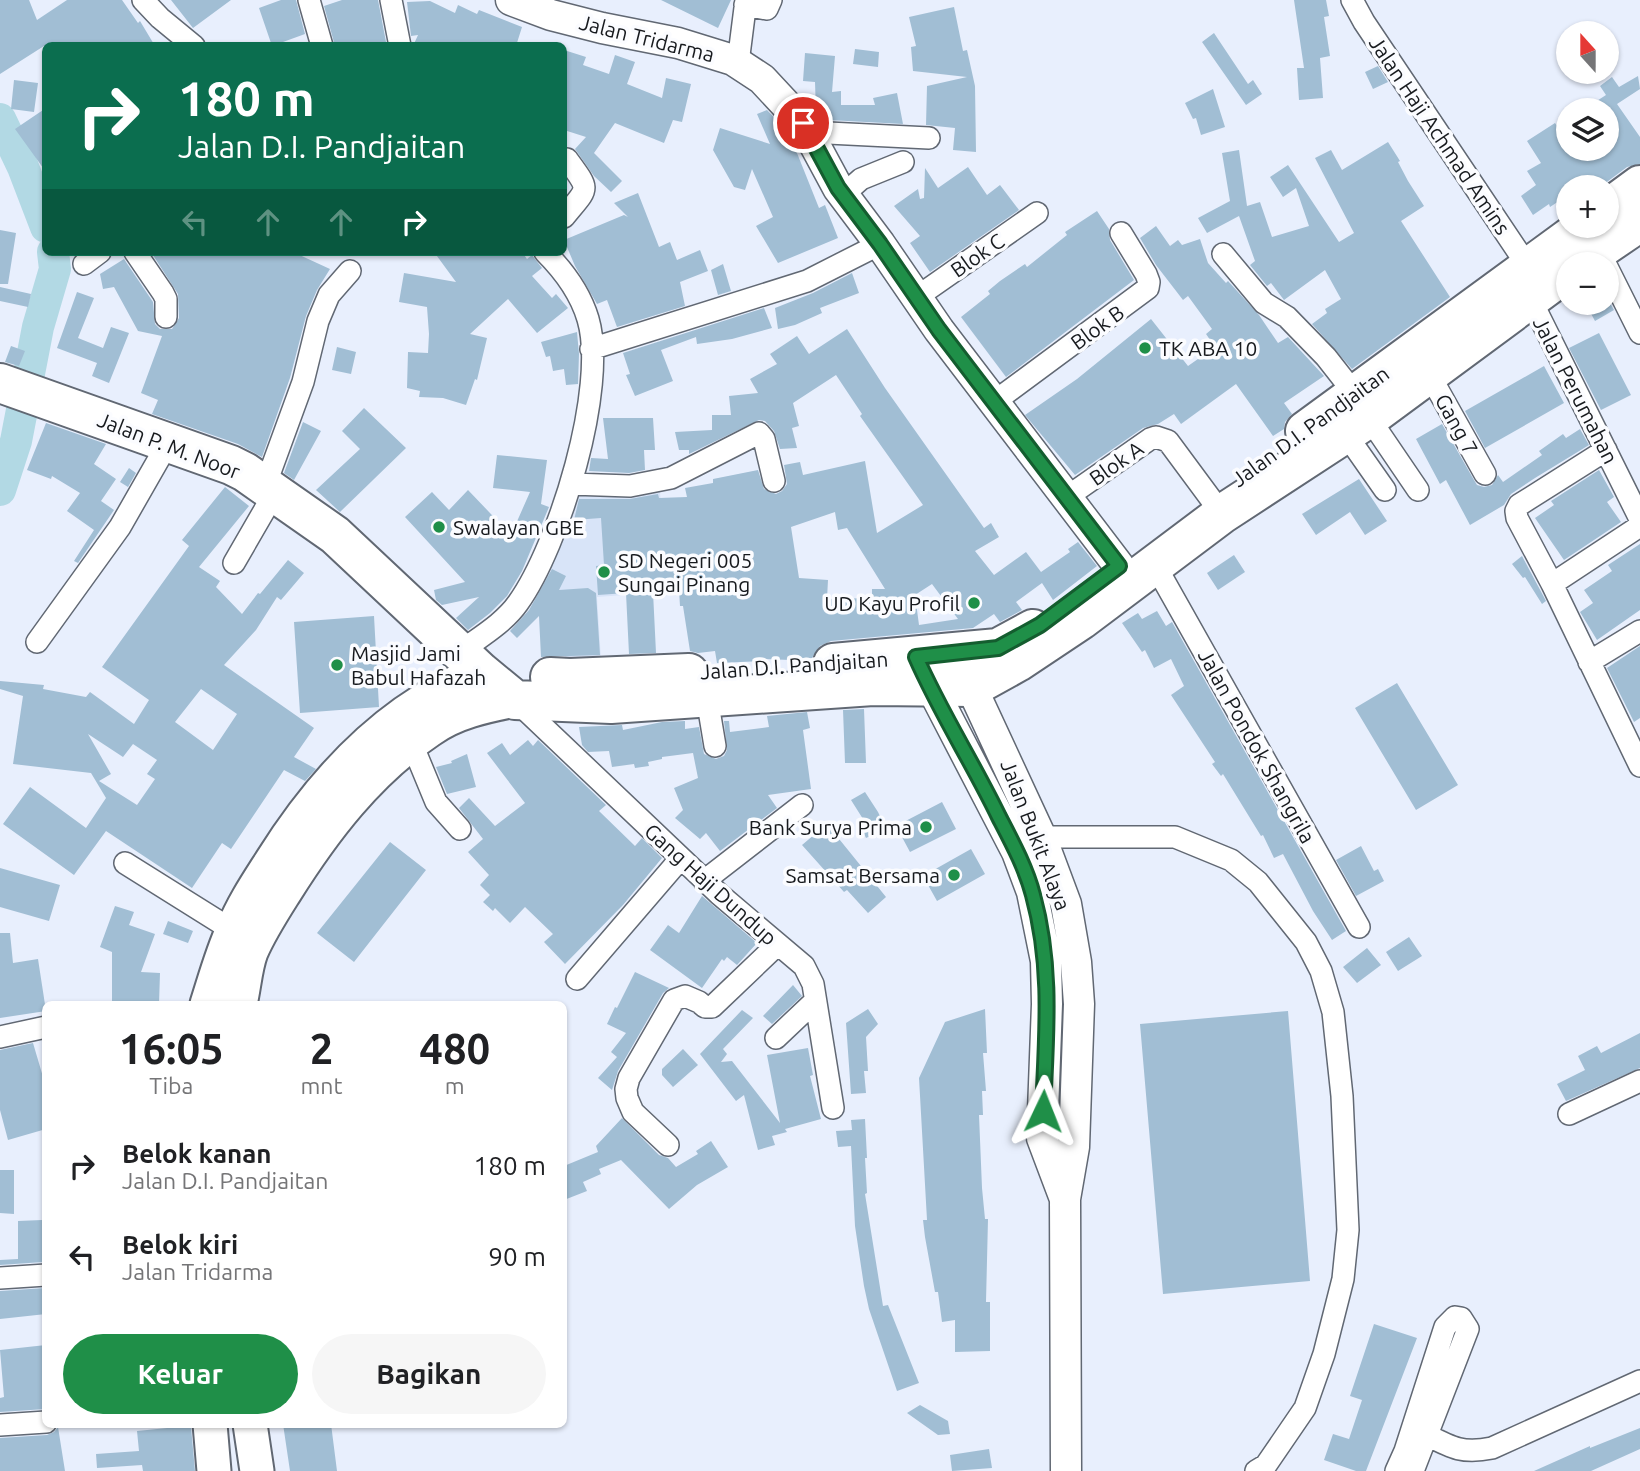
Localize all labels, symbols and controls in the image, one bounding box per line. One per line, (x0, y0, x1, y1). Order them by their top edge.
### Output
street label: Jalan Tridarma (577, 10, 717, 66)
north arrow (1556, 21, 1619, 84)
map controls (1556, 21, 1619, 315)
street label: Jalan Haji Achmad Amins (1365, 31, 1515, 239)
icon: right (63, 70, 154, 161)
text: 180 m (178, 70, 315, 125)
pin (773, 93, 833, 153)
button: layers (1556, 98, 1619, 161)
icon: arrive (784, 104, 822, 142)
text: Jalan D.I. Pandjaitan (178, 128, 465, 164)
button: + (1556, 175, 1619, 238)
icon: left (176, 203, 214, 241)
icon: ahead (249, 203, 287, 241)
icon: ahead (322, 203, 360, 241)
icon: right (395, 203, 433, 241)
street label: Blok C (946, 228, 1008, 282)
button: − (1556, 252, 1619, 315)
street label: Blok B (1066, 300, 1128, 354)
street label: Jalan Perumahan (1529, 313, 1623, 467)
place label: TK ABA 10 (1159, 336, 1257, 360)
marker: TK ABA 10 (1137, 340, 1153, 356)
street label: Jalan D.I. Pandjaitan (1227, 361, 1393, 491)
street label: Gang 7 (1431, 390, 1483, 458)
street label: Jalan P. M. Noor (94, 407, 244, 483)
street label: Blok A (1084, 436, 1148, 490)
place label: Swalayan GBE (453, 515, 584, 539)
marker: Swalayan GBE (431, 519, 447, 535)
place label: SD Negeri 005 Sungai Pinang (618, 548, 752, 596)
marker: SD Negeri 005 Sungai Pinang (596, 564, 612, 580)
place label: UD Kayu Profil (824, 591, 960, 615)
marker: UD Kayu Profil (966, 595, 982, 611)
place label: Masjid Jami Babul Hafazah (351, 641, 486, 689)
street label: Jalan Pondok Shangrila (1194, 645, 1320, 847)
street label: Jalan D.I. Pandjaitan (699, 646, 889, 684)
marker: Masjid Jami Babul Hafazah (329, 657, 345, 673)
street label: Jalan Bukit Alaya (996, 756, 1076, 914)
place label: Bank Surya Prima (749, 815, 912, 839)
street label: Gang Haji Dundup (640, 818, 782, 950)
marker: Bank Surya Prima (918, 819, 934, 835)
place label: Samsat Bersama (785, 863, 940, 887)
marker: Samsat Bersama (946, 867, 962, 883)
text: 16:05 (119, 1025, 224, 1072)
text: 2 (310, 1025, 333, 1072)
text: 480 (419, 1025, 490, 1072)
text: Tiba (149, 1073, 193, 1098)
text: mnt (300, 1073, 343, 1098)
text: m (445, 1073, 465, 1098)
position arrow (1006, 1074, 1080, 1148)
text: Belok kanan (122, 1139, 272, 1168)
icon: right (63, 1147, 101, 1185)
text: 180 m (474, 1151, 546, 1180)
text: Jalan D.I. Pandjaitan (122, 1168, 329, 1193)
text: Belok kiri (122, 1230, 238, 1259)
icon: left (63, 1238, 101, 1276)
text: 90 m (488, 1242, 546, 1271)
text: Jalan Tridarma (122, 1259, 273, 1284)
button: Keluar (63, 1334, 298, 1414)
button: Bagikan (312, 1334, 546, 1414)

